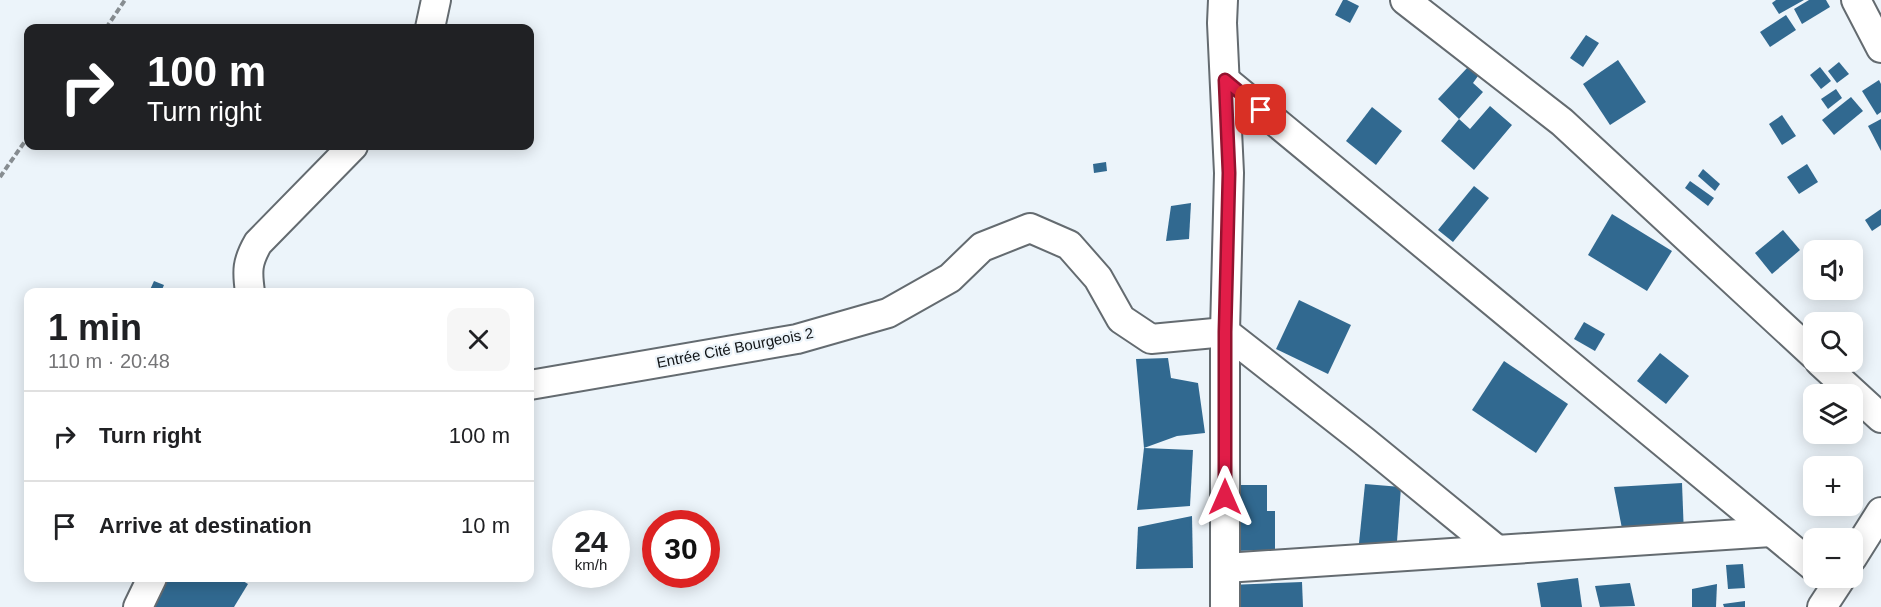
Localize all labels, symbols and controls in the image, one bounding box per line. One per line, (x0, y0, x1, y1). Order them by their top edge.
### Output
icon: right (48, 48, 126, 126)
text: 100 m (147, 48, 266, 95)
pin (1235, 84, 1286, 135)
icon: arrive (1244, 93, 1277, 126)
text: Turn right (147, 97, 262, 127)
map controls (1803, 240, 1863, 588)
button: sound (1803, 240, 1863, 300)
text: 1 min (48, 307, 142, 348)
button: close (447, 308, 510, 371)
button: search (1803, 312, 1863, 372)
street label: Entrée Cité Bourgeois 2 (655, 324, 815, 371)
text: 110 m · 20:48 (48, 350, 170, 372)
button: layers (1803, 384, 1863, 444)
icon: right (48, 420, 81, 453)
text: Turn right (99, 423, 201, 448)
text: 100 m (449, 423, 510, 448)
button: + (1803, 456, 1863, 516)
position arrow (1193, 465, 1257, 529)
icon: arrive (48, 510, 81, 543)
speed limit sign: 30 (642, 510, 720, 588)
text: Arrive at destination (99, 513, 312, 538)
text: 10 m (461, 513, 510, 538)
text: 24 (574, 525, 608, 558)
button: − (1803, 528, 1863, 588)
text: km/h (575, 556, 607, 573)

